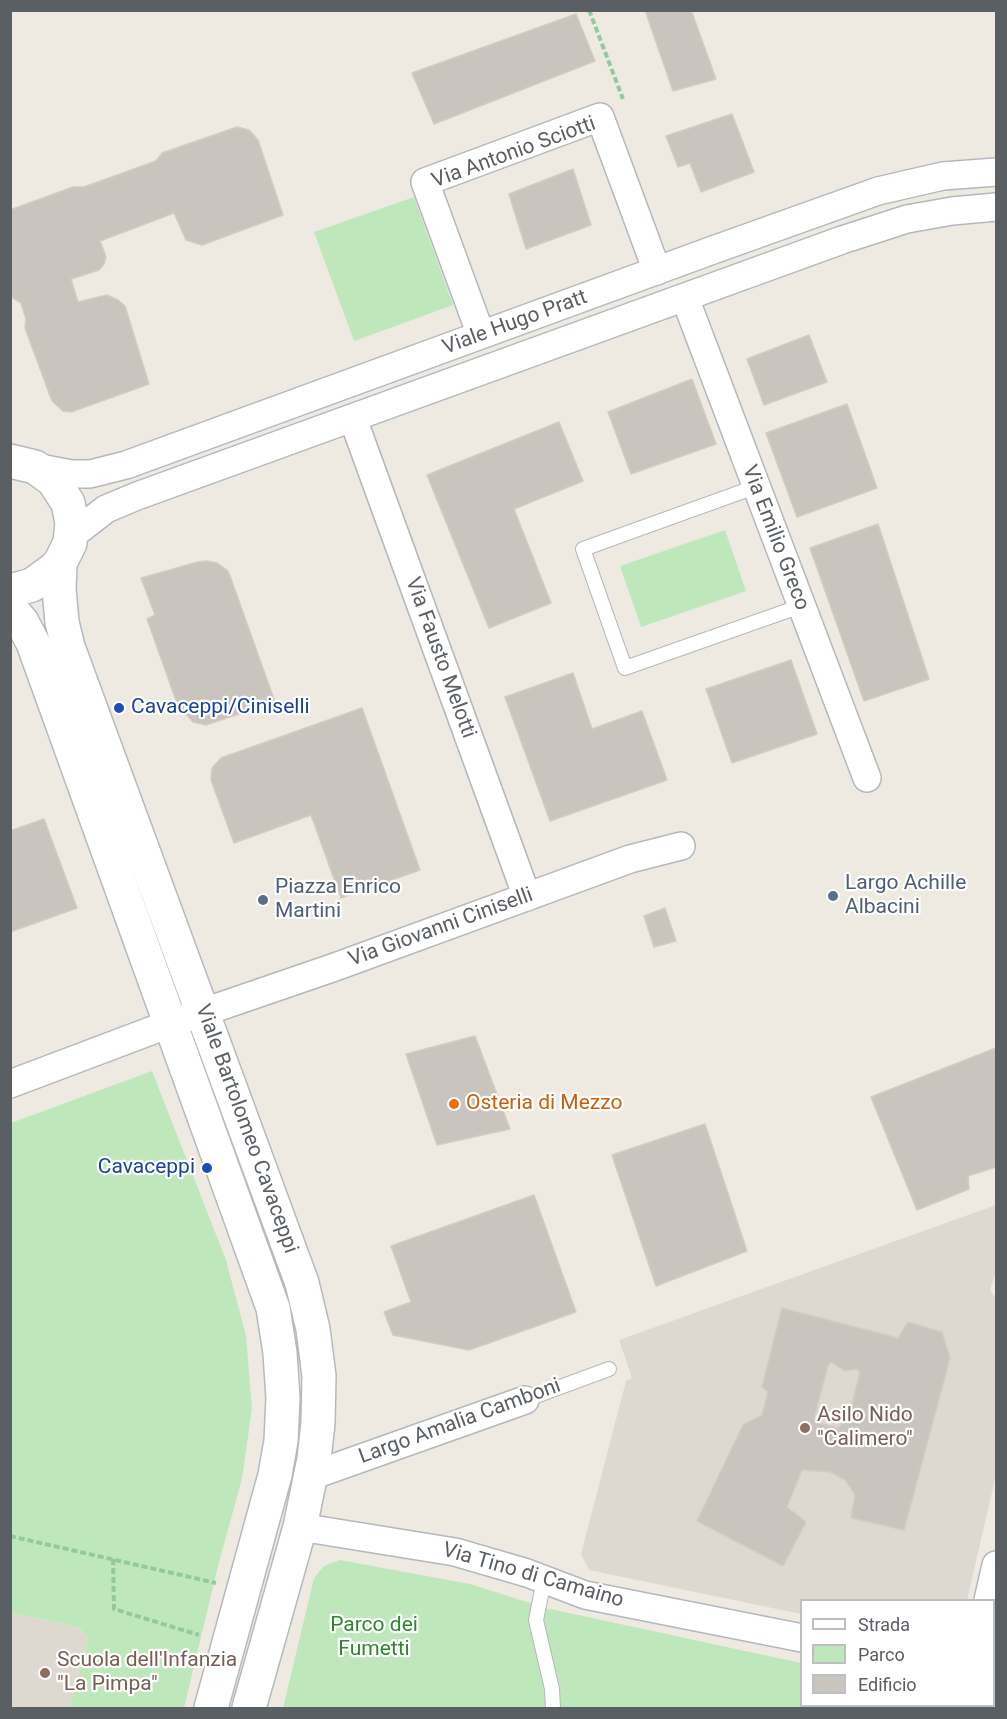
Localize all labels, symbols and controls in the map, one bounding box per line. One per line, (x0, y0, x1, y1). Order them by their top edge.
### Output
street label: Via Antonio Sciotti (429, 112, 599, 194)
street label: Viale Hugo Pratt (439, 285, 591, 361)
street label: Via Emilio Greco (736, 462, 814, 614)
street label: Via Fausto Melotti (399, 574, 481, 742)
place label: Cavaceppi/Ciniselli (131, 695, 310, 721)
marker: Cavaceppi/Ciniselli (112, 701, 126, 715)
place label: Largo Achille Albacini (845, 871, 966, 921)
place label: Piazza Enrico Martini (275, 875, 401, 925)
street label: Via Giovanni Ciniselli (346, 883, 536, 973)
marker: Largo Achille Albacini (826, 889, 840, 903)
marker: Piazza Enrico Martini (256, 893, 270, 907)
street label: Viale Bartolomeo Cavaceppi (189, 1001, 303, 1257)
place label: Osteria di Mezzo (466, 1091, 622, 1117)
marker: Osteria di Mezzo (447, 1097, 461, 1111)
place label: Cavaceppi (98, 1155, 195, 1181)
marker: Cavaceppi (200, 1161, 214, 1175)
street label: Largo Amalia Camboni (356, 1374, 564, 1470)
place label: Asilo Nido "Calimero" (817, 1403, 913, 1453)
marker: Asilo Nido "Calimero" (798, 1421, 812, 1435)
street label: Via Tino di Camaino (440, 1538, 626, 1614)
legend (800, 1599, 995, 1707)
park label: Parco dei Fumetti (330, 1613, 418, 1663)
text: Strada (858, 1614, 910, 1635)
text: Parco (858, 1644, 905, 1665)
place label: Scuola dell'Infanzia "La Pimpa" (57, 1648, 237, 1698)
marker: Scuola dell'Infanzia "La Pimpa" (38, 1666, 52, 1680)
text: Edificio (858, 1674, 917, 1695)

